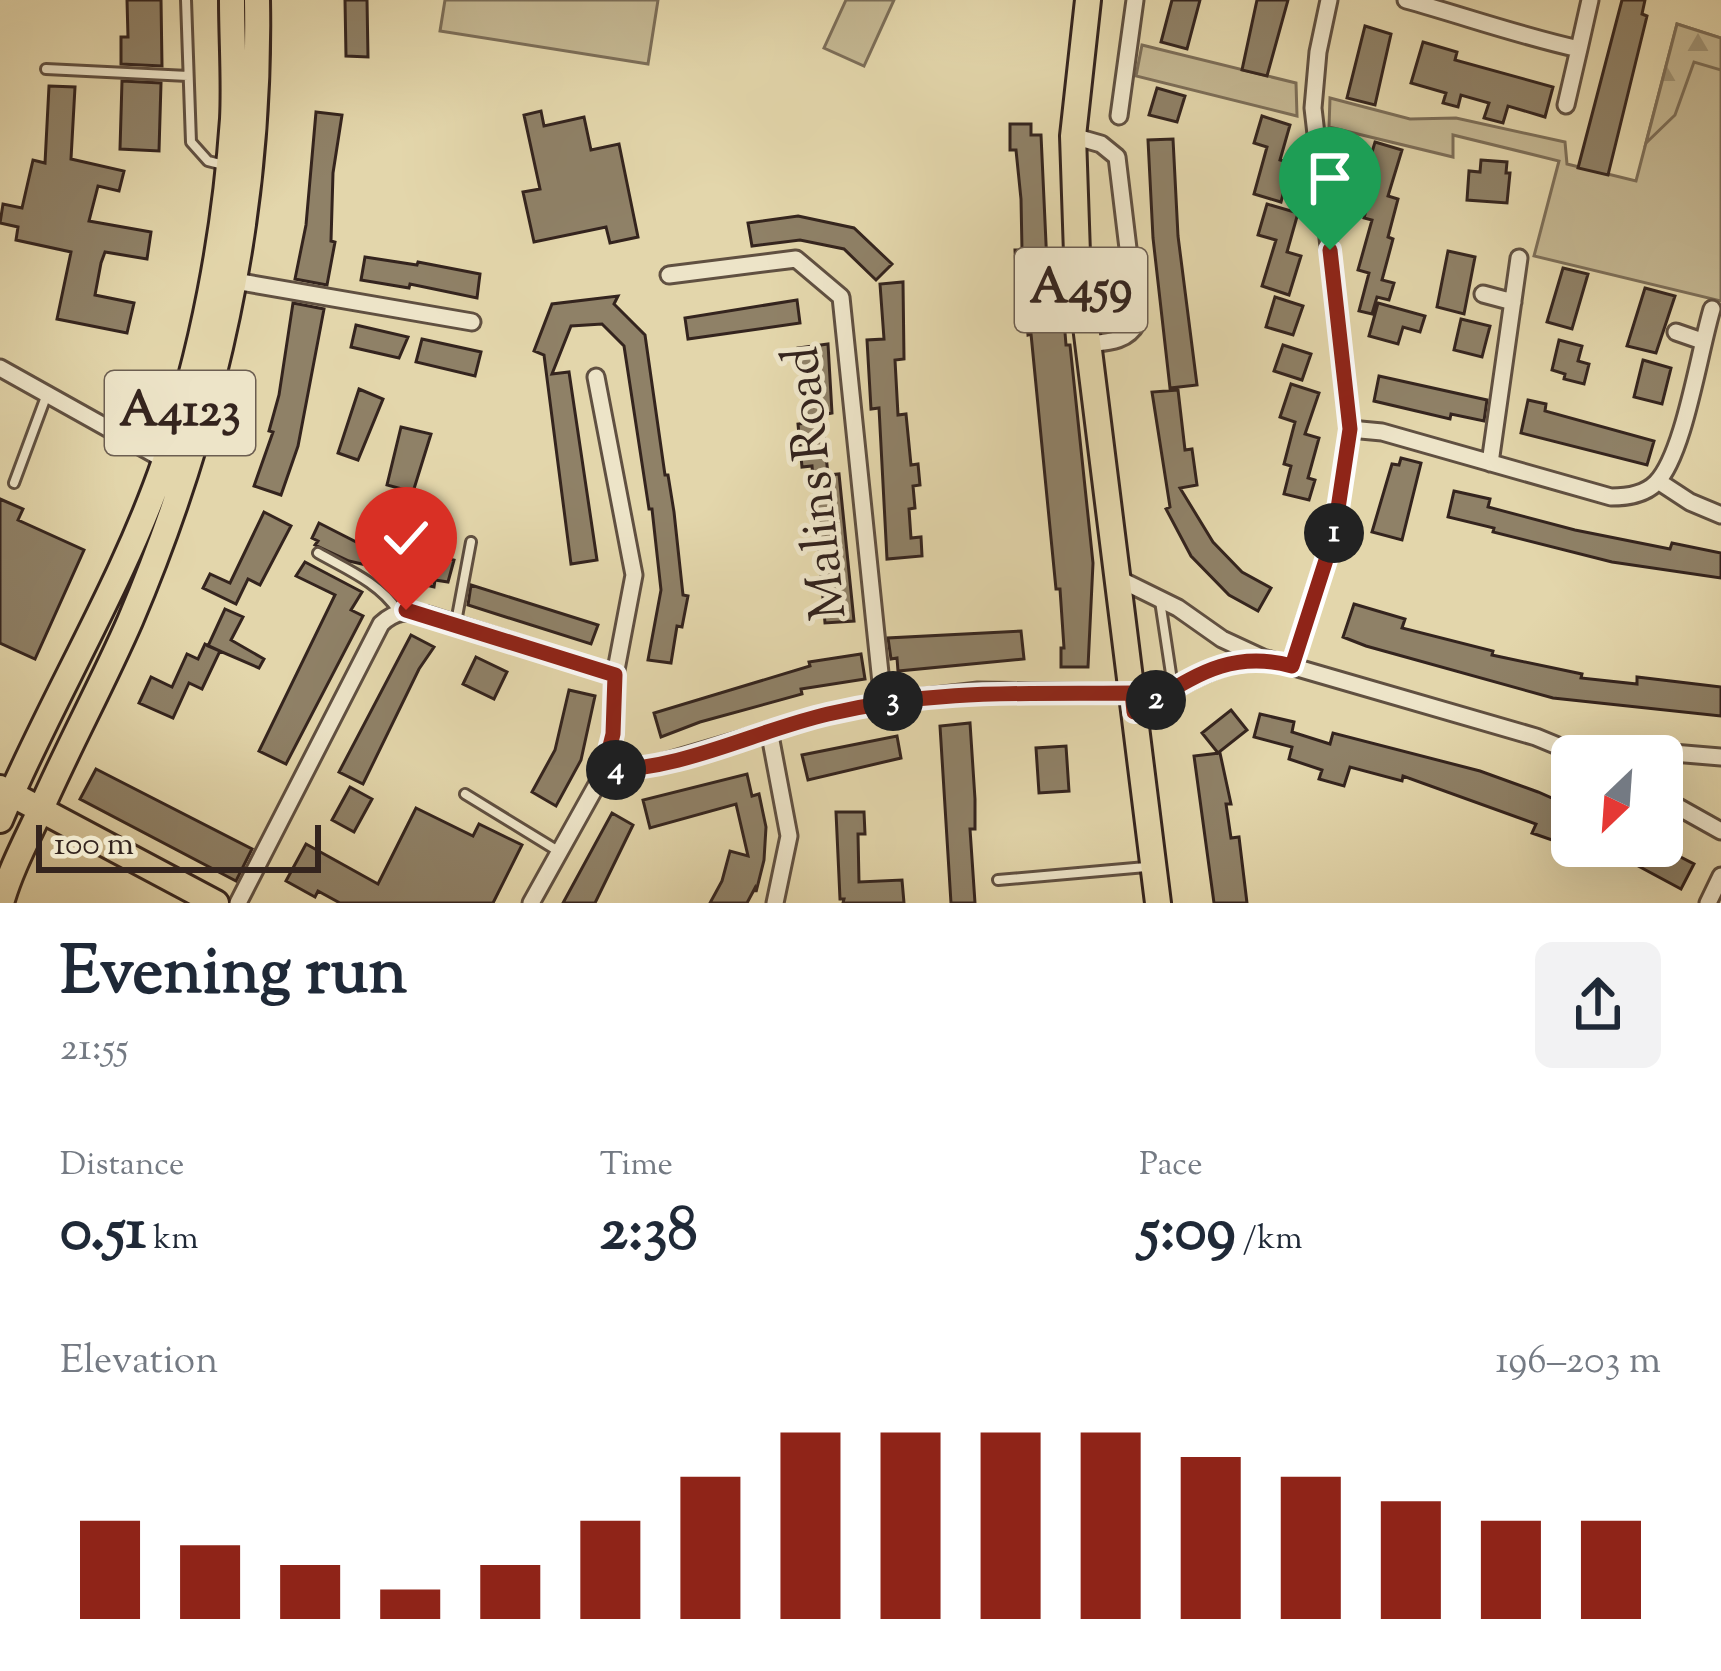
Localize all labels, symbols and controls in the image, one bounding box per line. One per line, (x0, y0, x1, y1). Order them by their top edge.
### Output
pin (1279, 127, 1381, 250)
icon: arrive (1297, 145, 1363, 211)
road number: A459 (1015, 248, 1147, 332)
street label: Malins Road (767, 343, 869, 623)
road number: A4123 (105, 371, 255, 455)
pin (355, 487, 457, 610)
pin: 1 (1304, 503, 1364, 563)
icon: check (373, 505, 439, 571)
text: 1 (1328, 509, 1340, 557)
pin: 2 (1126, 670, 1186, 730)
pin: 3 (863, 671, 923, 731)
text: 2 (1148, 676, 1164, 724)
text: 3 (886, 677, 900, 725)
north arrow (1551, 735, 1683, 867)
map controls (1551, 735, 1683, 867)
pin: 4 (586, 740, 646, 800)
text: 4 (608, 746, 624, 794)
scale bar (36, 819, 321, 872)
text: 100 m (54, 822, 134, 870)
text: Evening run (60, 929, 407, 1024)
button: share (1535, 942, 1661, 1068)
text: 21:55 (60, 1022, 129, 1078)
text: Distance (60, 1142, 184, 1190)
text: Time (600, 1142, 673, 1190)
text: Pace (1139, 1142, 1203, 1190)
text: 0.51 (60, 1190, 146, 1277)
text: 2:38 (600, 1190, 698, 1277)
text: 5:09 (1139, 1190, 1236, 1277)
text: km (146, 1216, 198, 1264)
text: /km (1236, 1216, 1302, 1264)
text: Elevation (60, 1335, 218, 1391)
text: 196–203 m (1495, 1335, 1661, 1391)

